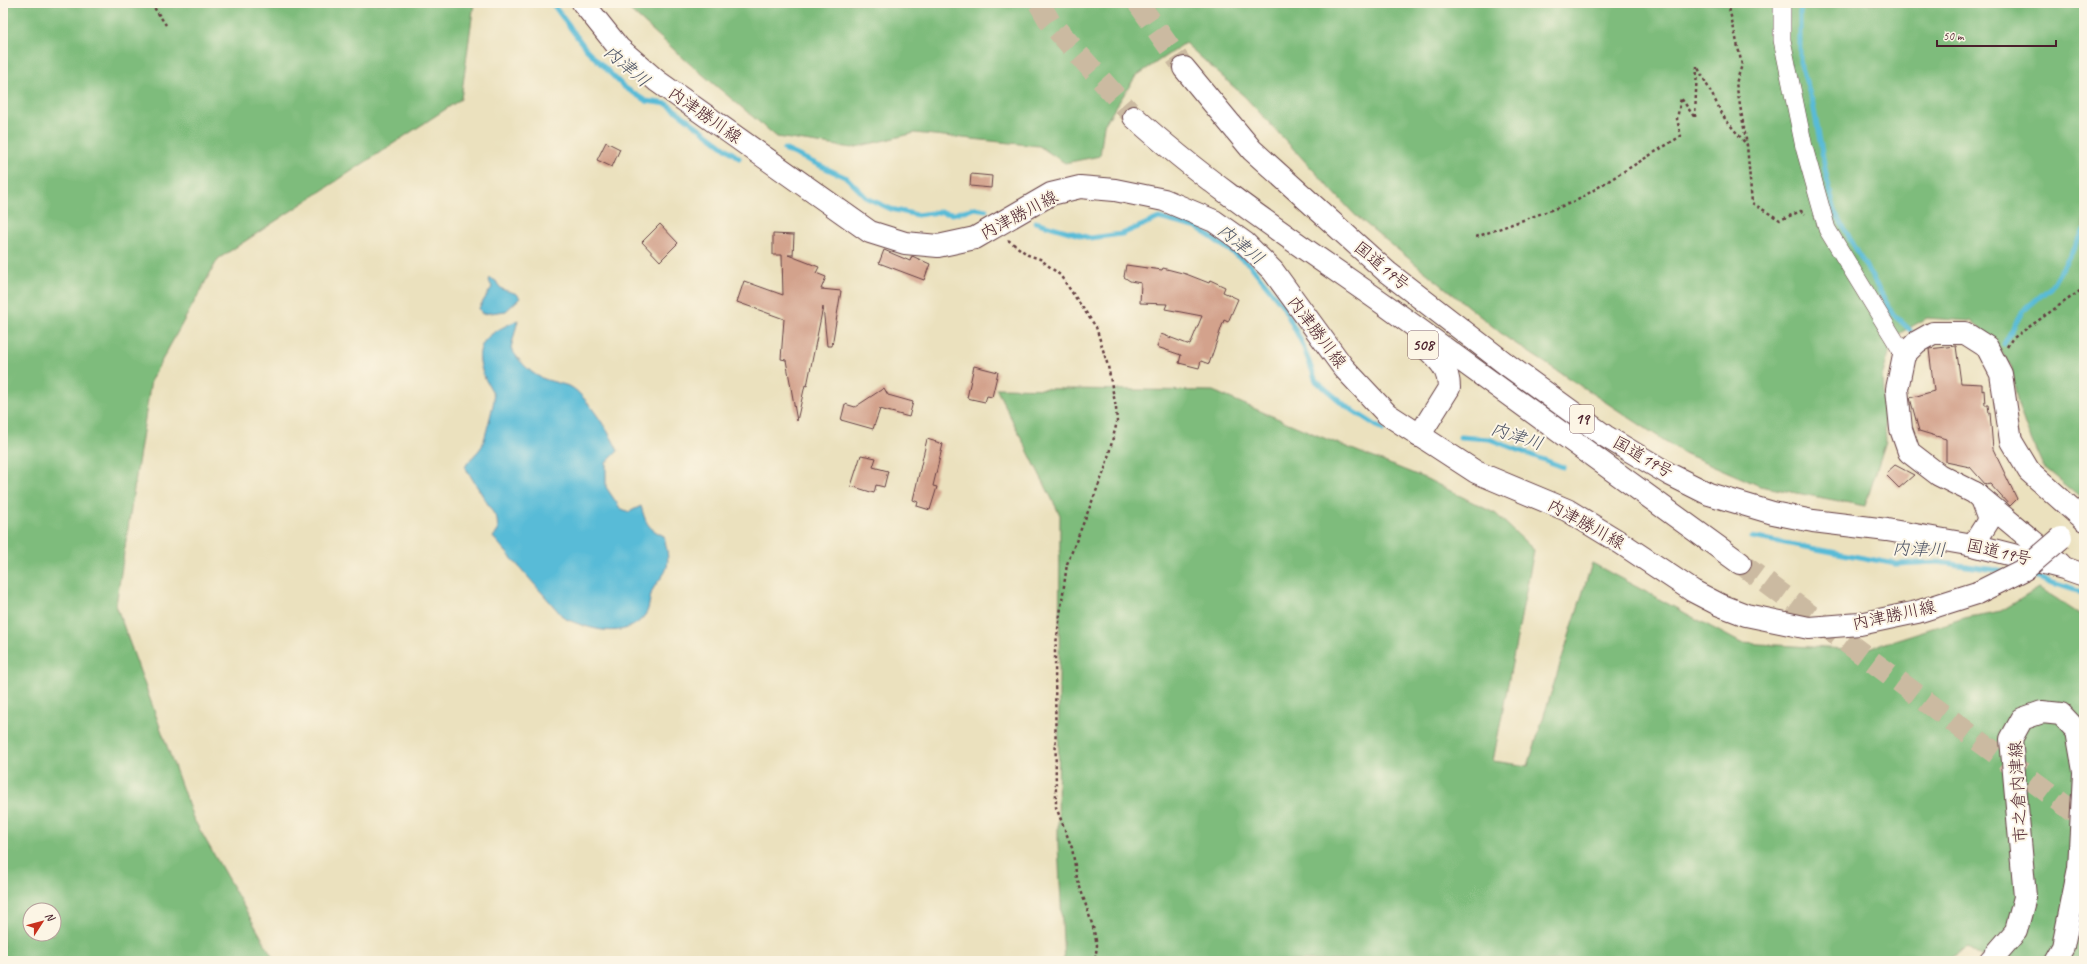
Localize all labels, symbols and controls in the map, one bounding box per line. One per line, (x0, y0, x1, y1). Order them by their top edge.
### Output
scale bar (1937, 22, 2056, 48)
text: 50 m (1943, 28, 1965, 44)
water label: 内津川 (599, 40, 655, 92)
street label: 内津勝川線 (664, 82, 746, 148)
street label: 内津勝川線 (977, 186, 1061, 244)
water label: 内津川 (1213, 218, 1269, 270)
street label: 国道19号 (1350, 237, 1414, 295)
street label: 内津勝川線 (1283, 292, 1351, 372)
road number: 508 (1408, 331, 1438, 359)
road number: 19 (1570, 405, 1594, 433)
water label: 内津川 (1488, 417, 1546, 455)
street label: 国道19号 (1609, 431, 1677, 483)
street label: 内津勝川線 (1544, 494, 1628, 554)
street label: 国道19号 (1964, 534, 2034, 570)
water label: 内津川 (1892, 537, 1946, 561)
street label: 内津勝川線 (1850, 596, 1938, 634)
street label: 市之倉内津線 (2005, 741, 2031, 843)
north arrow (22, 902, 62, 942)
text: N (42, 909, 59, 925)

